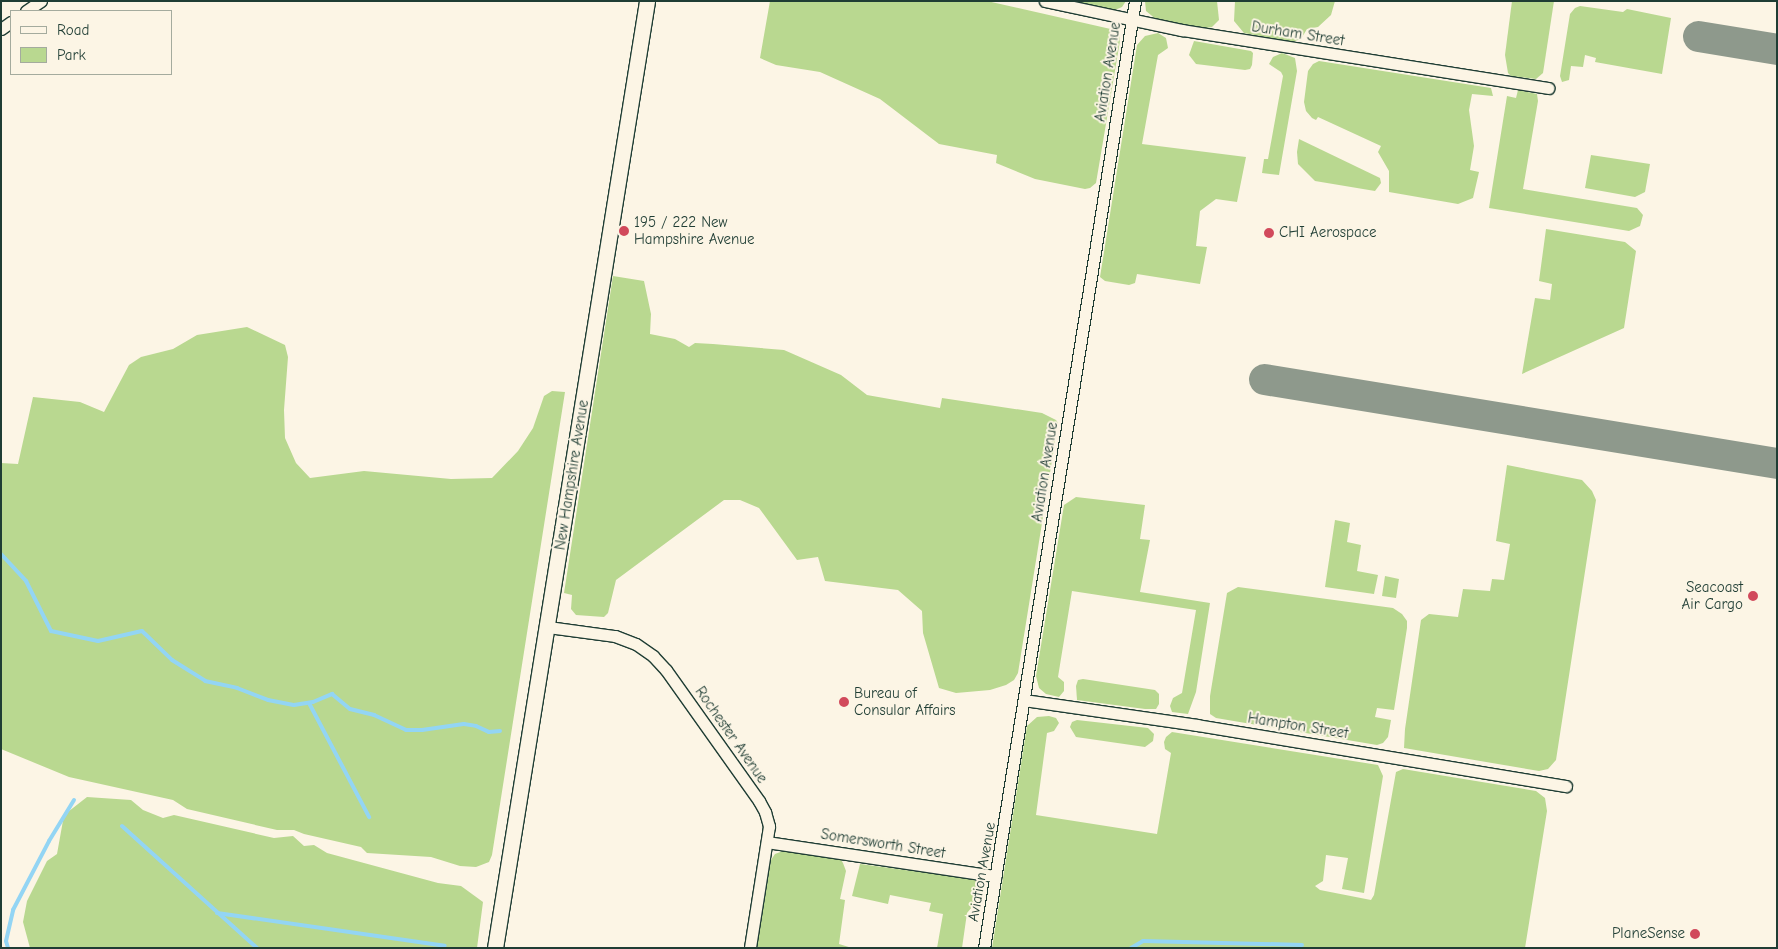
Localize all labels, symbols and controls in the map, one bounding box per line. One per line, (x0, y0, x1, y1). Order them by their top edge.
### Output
legend (10, 10, 172, 75)
street label: Durham Street (1250, 18, 1346, 50)
text: Road (57, 21, 89, 39)
street label: Aviation Avenue (1091, 21, 1125, 123)
text: Park (57, 46, 86, 64)
place label: 195 / 222 New Hampshire Avenue (634, 213, 754, 248)
place label: CHI Aerospace (1279, 224, 1376, 242)
marker: 195 / 222 New Hampshire Avenue (618, 225, 630, 237)
marker: CHI Aerospace (1263, 227, 1275, 239)
street label: New Hampshire Avenue (551, 399, 593, 551)
street label: Aviation Avenue (1028, 421, 1062, 523)
place label: Seacoast Air Cargo (1682, 578, 1743, 613)
marker: Seacoast Air Cargo (1747, 590, 1759, 602)
street label: Rochester Avenue (691, 683, 771, 787)
place label: Bureau of Consular Affairs (854, 684, 955, 719)
marker: Bureau of Consular Affairs (838, 696, 850, 708)
street label: Hampton Street (1246, 709, 1350, 743)
street label: Aviation Avenue (964, 821, 1000, 923)
street label: Somersworth Street (819, 825, 947, 863)
place label: PlaneSense (1612, 925, 1685, 943)
marker: PlaneSense (1689, 928, 1701, 940)

